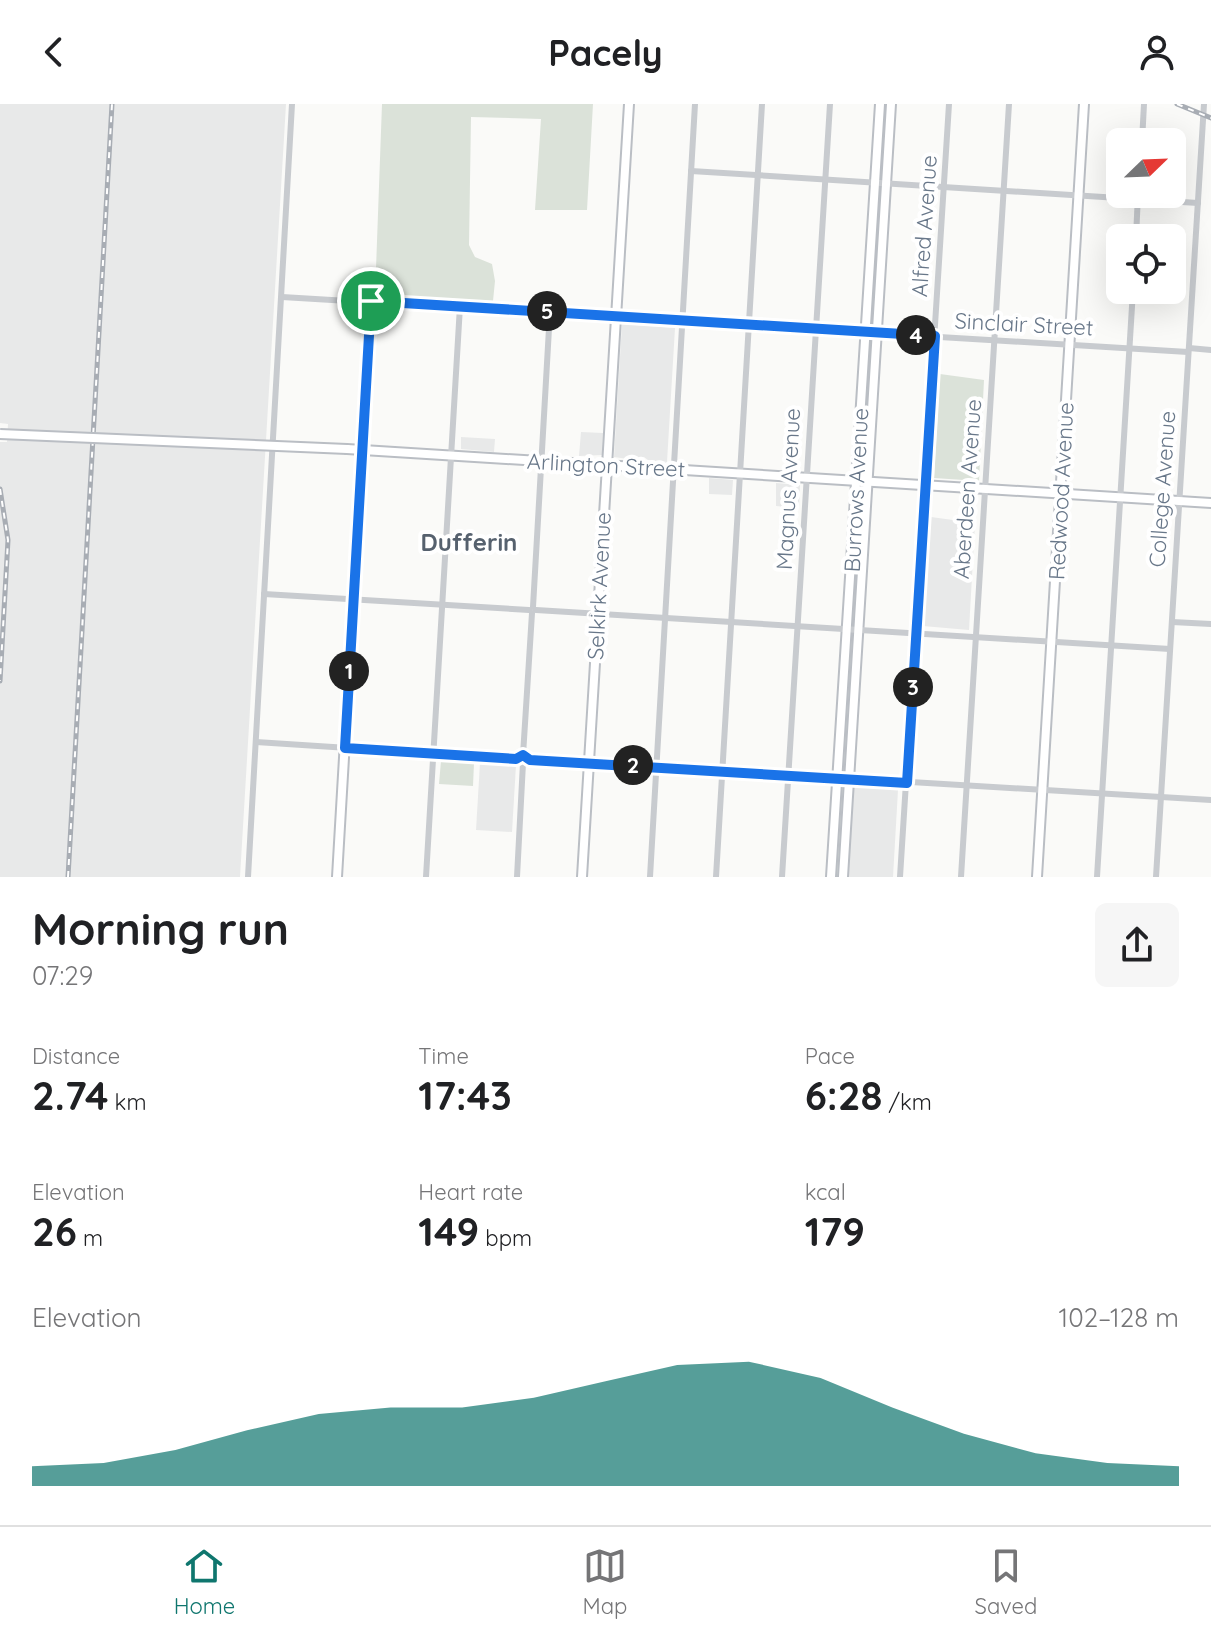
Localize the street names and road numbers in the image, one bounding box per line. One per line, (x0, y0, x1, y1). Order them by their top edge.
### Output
street label: Alfred Avenue (905, 154, 943, 298)
street label: Sinclair Street (954, 306, 1094, 342)
street label: Aberdeen Avenue (947, 398, 987, 580)
street label: Redwood Avenue (1042, 401, 1080, 581)
street label: Magnus Avenue (770, 407, 806, 571)
street label: Burrows Avenue (838, 407, 874, 573)
street label: College Avenue (1143, 410, 1181, 568)
street label: Arlington Street (526, 447, 686, 483)
street label: Selkirk Avenue (581, 511, 617, 661)

